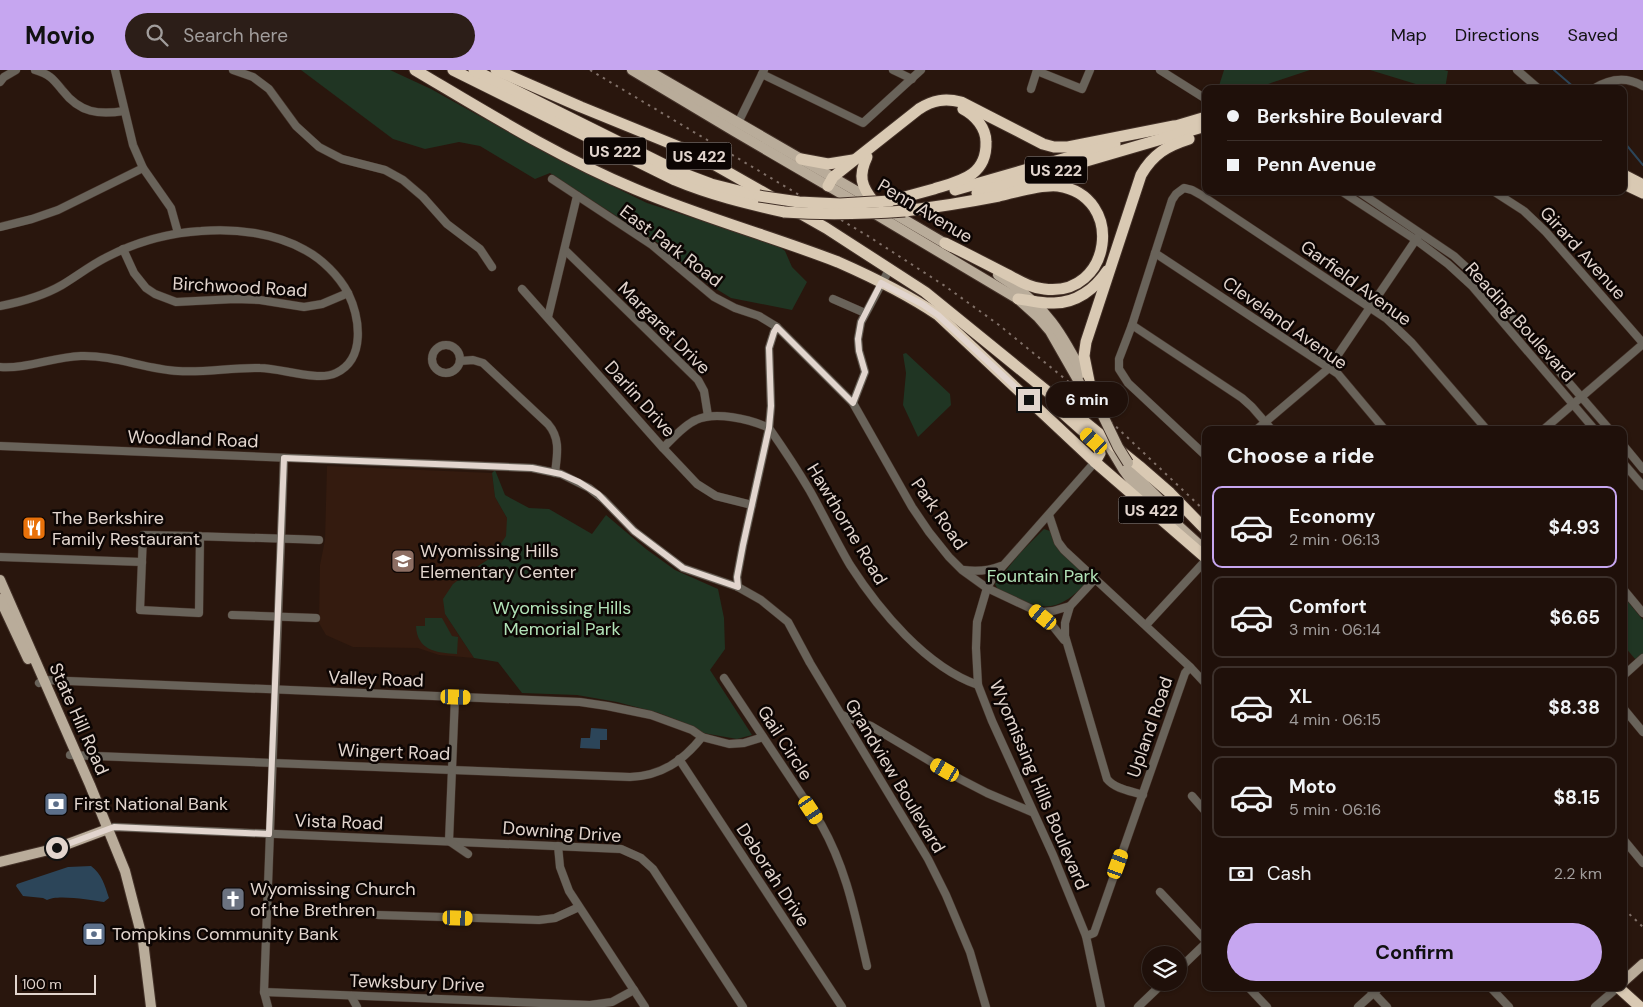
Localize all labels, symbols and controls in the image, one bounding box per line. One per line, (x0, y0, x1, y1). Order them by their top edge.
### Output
search box (125, 13, 475, 58)
text: Movio (25, 20, 95, 51)
icon: search (143, 21, 171, 49)
text: Search here (183, 23, 288, 48)
text: Map (1391, 23, 1427, 47)
text: Directions (1455, 23, 1540, 47)
text: Saved (1568, 23, 1618, 47)
text: Berkshire Boulevard (1257, 104, 1442, 129)
road number: US 222 (584, 138, 646, 164)
road number: US 422 (666, 142, 732, 170)
text: Penn Avenue (1257, 152, 1377, 177)
road number: US 222 (1025, 156, 1087, 184)
street label: Penn Avenue (873, 173, 977, 249)
street label: East Park Road (615, 199, 727, 293)
street label: Girard Avenue (1535, 201, 1631, 305)
street label: Garfield Avenue (1296, 235, 1416, 331)
street label: Reading Boulevard (1460, 257, 1580, 387)
street label: Birchwood Road (172, 271, 308, 303)
street label: Cleveland Avenue (1218, 271, 1352, 375)
street label: Margaret Drive (612, 276, 716, 380)
street label: Darlin Drive (599, 356, 681, 442)
callout: 6 min (1046, 382, 1129, 418)
route end (1018, 389, 1040, 411)
text: 6 min (1065, 389, 1109, 410)
street label: Woodland Road (127, 425, 259, 453)
car (1077, 425, 1110, 457)
text: Choose a ride (1227, 441, 1375, 470)
street label: Hawthorne Road (801, 459, 893, 589)
street label: Park Road (906, 473, 972, 555)
road number: US 422 (1118, 496, 1184, 524)
text: Economy (1289, 504, 1376, 529)
icon: car (1229, 505, 1274, 550)
place label: The Berkshire Family Restaurant (52, 506, 200, 551)
restaurant icon: The Berkshire Family Restaurant (21, 515, 47, 541)
text: $4.93 (1549, 515, 1600, 540)
text: 2 min · 06:13 (1289, 529, 1380, 550)
place label: Wyomissing Hills Elementary Center (420, 539, 577, 584)
school or university icon: Wyomissing Hills Elementary Center (390, 548, 416, 574)
park label: Fountain Park (987, 564, 1099, 588)
text: Comfort (1289, 594, 1367, 619)
icon: car (1229, 595, 1274, 640)
park label: Wyomissing Hills Memorial Park (493, 596, 631, 641)
car (1026, 602, 1059, 632)
text: $6.65 (1549, 605, 1600, 630)
text: 3 min · 06:14 (1289, 619, 1381, 640)
street label: State Hill Road (44, 659, 114, 779)
street label: Valley Road (328, 665, 424, 693)
street label: Upland Road (1122, 673, 1178, 781)
street label: Wyomissing Hills Boulevard (984, 676, 1094, 894)
text: XL (1289, 684, 1312, 709)
icon: car (1229, 685, 1274, 730)
car (440, 689, 471, 705)
street label: Grandview Boulevard (839, 694, 951, 858)
text: $8.38 (1548, 695, 1600, 720)
street label: Gail Circle (752, 701, 818, 785)
text: 4 min · 06:15 (1289, 709, 1381, 730)
street label: Wingert Road (337, 738, 451, 766)
car (928, 756, 961, 784)
text: Moto (1289, 774, 1337, 799)
icon: car (1229, 775, 1274, 820)
text: $8.15 (1554, 785, 1600, 810)
bank icon: First National Bank (43, 791, 69, 817)
place label: First National Bank (74, 792, 228, 816)
car (796, 793, 825, 827)
text: 5 min · 06:16 (1289, 799, 1381, 820)
street label: Vista Road (294, 808, 384, 836)
street label: Downing Drive (502, 816, 622, 848)
street label: Deborah Drive (731, 819, 815, 931)
route start (46, 837, 68, 859)
car (1105, 847, 1130, 881)
icon: cash (1227, 860, 1255, 888)
text: Cash (1267, 861, 1311, 886)
text: 2.2 km (1554, 863, 1602, 884)
place label: Wyomissing Church of the Brethren (250, 877, 416, 922)
church icon: Wyomissing Church of the Brethren (220, 886, 246, 912)
car (442, 910, 473, 926)
bank icon: Tompkins Community Bank (81, 921, 107, 947)
place label: Tompkins Community Bank (112, 922, 339, 946)
button: Confirm (1227, 923, 1602, 981)
map controls (1142, 946, 1187, 991)
button: layers (1142, 946, 1187, 991)
street label: Tewksbury Drive (349, 969, 485, 997)
scale bar (15, 972, 96, 995)
text: 100 m (22, 975, 62, 993)

